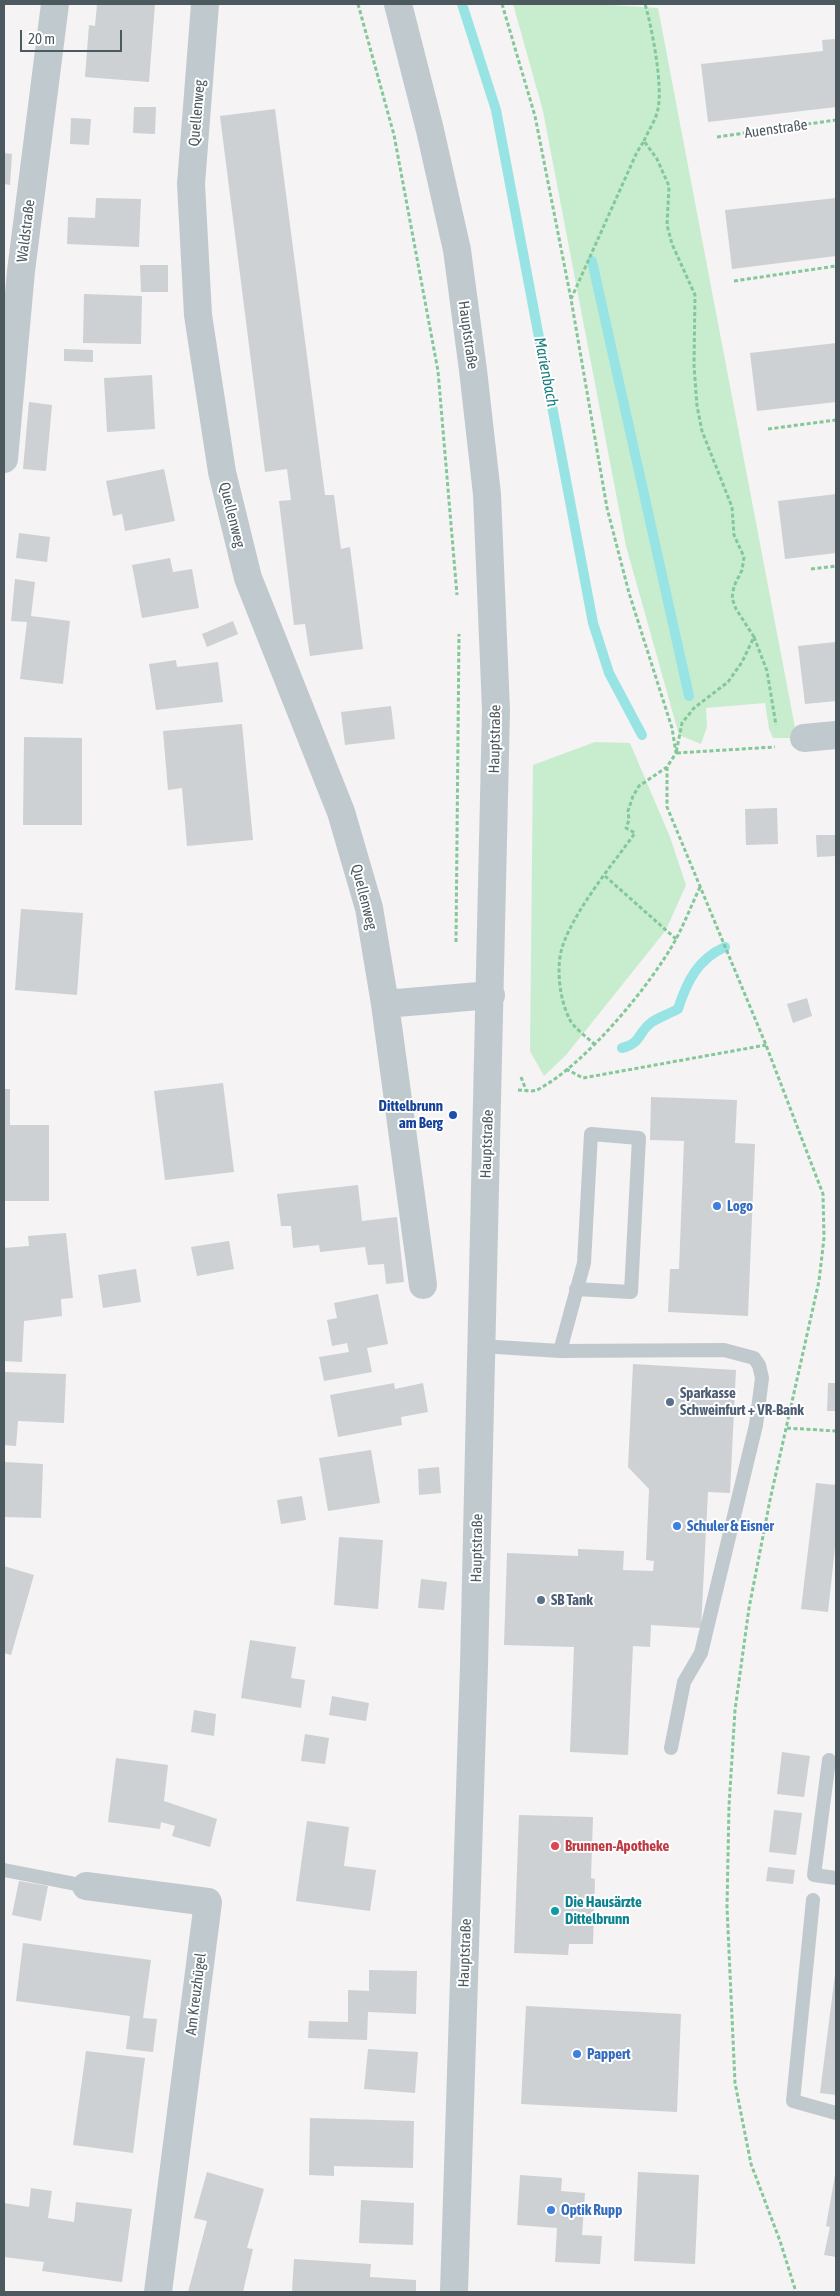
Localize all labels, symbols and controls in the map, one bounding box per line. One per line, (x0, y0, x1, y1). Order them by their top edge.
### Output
scale bar (22, 20, 125, 52)
text: 20 m (28, 30, 55, 47)
street label: Quellenweg (185, 79, 209, 147)
street label: Auenstraße (743, 116, 809, 142)
street label: Waldstraße (13, 199, 39, 263)
street label: Hauptstraße (454, 300, 482, 370)
water label: Marienbach (530, 336, 562, 408)
street label: Quellenweg (215, 480, 249, 550)
street label: Hauptstraße (485, 704, 505, 774)
street label: Quellenweg (347, 862, 381, 932)
place label: Dittelbrunn am Berg (379, 1097, 443, 1132)
marker: Dittelbrunn am Berg (447, 1109, 459, 1121)
street label: Hauptstraße (477, 1109, 497, 1179)
place label: Logo (727, 1197, 753, 1215)
marker: Logo (711, 1200, 723, 1212)
place label: Sparkasse Schweinfurt + VR-Bank (680, 1384, 804, 1419)
marker: Sparkasse Schweinfurt + VR-Bank (664, 1396, 676, 1408)
street label: Hauptstraße (467, 1513, 487, 1583)
place label: Schuler & Eisner (687, 1517, 774, 1535)
marker: Schuler & Eisner (671, 1520, 683, 1532)
place label: SB Tank (551, 1591, 593, 1609)
marker: SB Tank (535, 1594, 547, 1606)
place label: Brunnen-Apotheke (565, 1837, 669, 1855)
marker: Brunnen-Apotheke (549, 1840, 561, 1852)
place label: Die Hausärzte Dittelbrunn (565, 1893, 642, 1928)
marker: Die Hausärzte Dittelbrunn (549, 1905, 561, 1917)
street label: Hauptstraße (455, 1918, 475, 1988)
street label: Am Kreuzhügel (182, 1952, 210, 2036)
place label: Pappert (587, 2045, 631, 2063)
marker: Pappert (571, 2048, 583, 2060)
place label: Optik Rupp (561, 2201, 622, 2219)
marker: Optik Rupp (545, 2204, 557, 2216)

